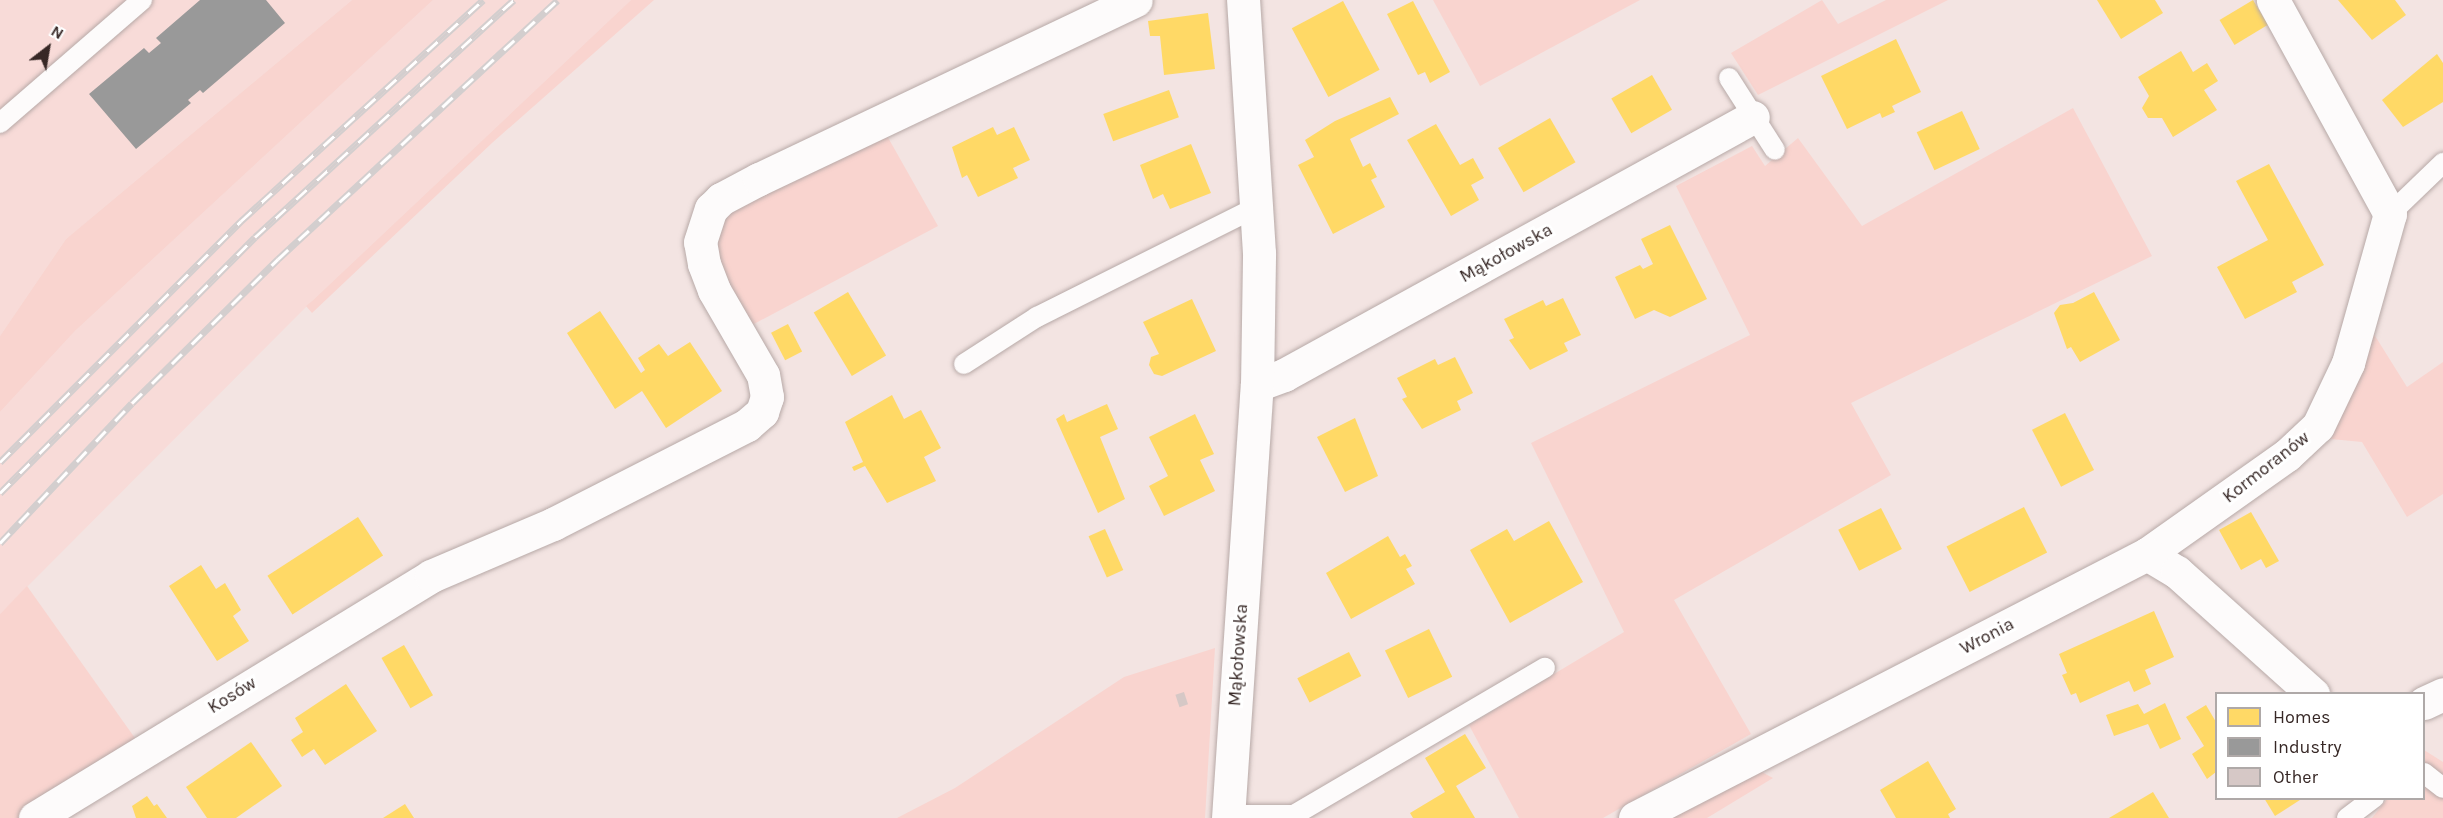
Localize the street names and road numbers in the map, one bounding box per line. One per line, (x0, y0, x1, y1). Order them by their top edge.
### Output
street label: Mąkołowska (1456, 219, 1556, 287)
street label: Kormoranów (2218, 426, 2314, 508)
street label: Mąkołowska (1224, 603, 1252, 707)
street label: Wronia (1956, 613, 2018, 659)
street label: Kosów (204, 672, 260, 718)

